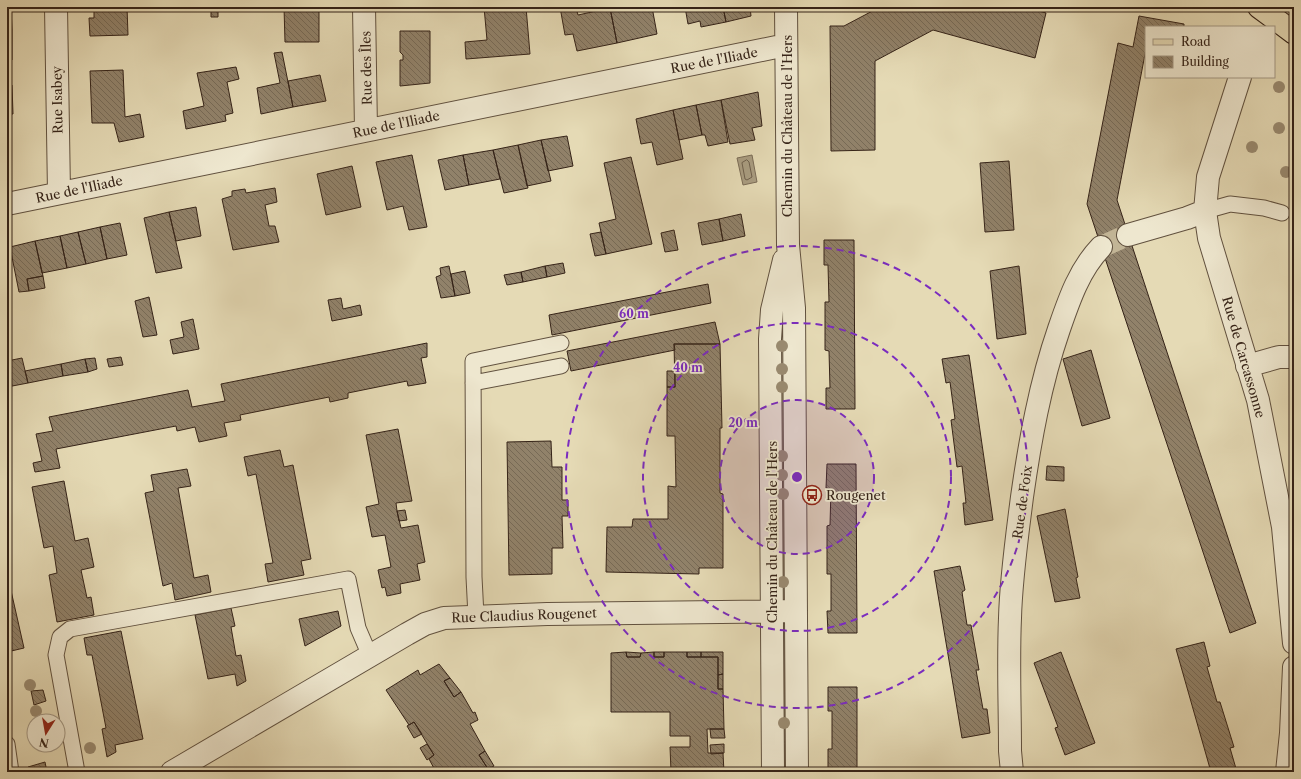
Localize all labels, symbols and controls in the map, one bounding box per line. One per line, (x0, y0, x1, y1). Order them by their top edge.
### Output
legend (1145, 26, 1275, 78)
street label: Rue des Îles (357, 30, 375, 105)
text: Road (1181, 34, 1211, 49)
street label: Chemin du Château de l'Hers (779, 35, 795, 217)
street label: Rue de l'Iliade (669, 44, 759, 76)
text: Building (1181, 54, 1229, 69)
street label: Rue Isabey (48, 65, 66, 134)
street label: Rue de l'Iliade (351, 107, 441, 141)
street label: Rue de l'Iliade (34, 172, 124, 206)
street label: Rue de Carcassonne (1219, 294, 1269, 420)
text: 60 m (619, 306, 649, 321)
text: 40 m (673, 360, 703, 375)
text: 20 m (728, 415, 758, 430)
street label: Chemin du Château de l'Hers (764, 441, 780, 623)
street label: Rue de Foix (1009, 464, 1035, 540)
centre of rings (790, 470, 804, 484)
bus stop icon: Rougenet (801, 484, 823, 506)
place label: Rougenet (826, 487, 886, 503)
street label: Rue Claudius Rougenet (451, 604, 597, 626)
north arrow (26, 713, 66, 753)
text: N (38, 735, 50, 751)

